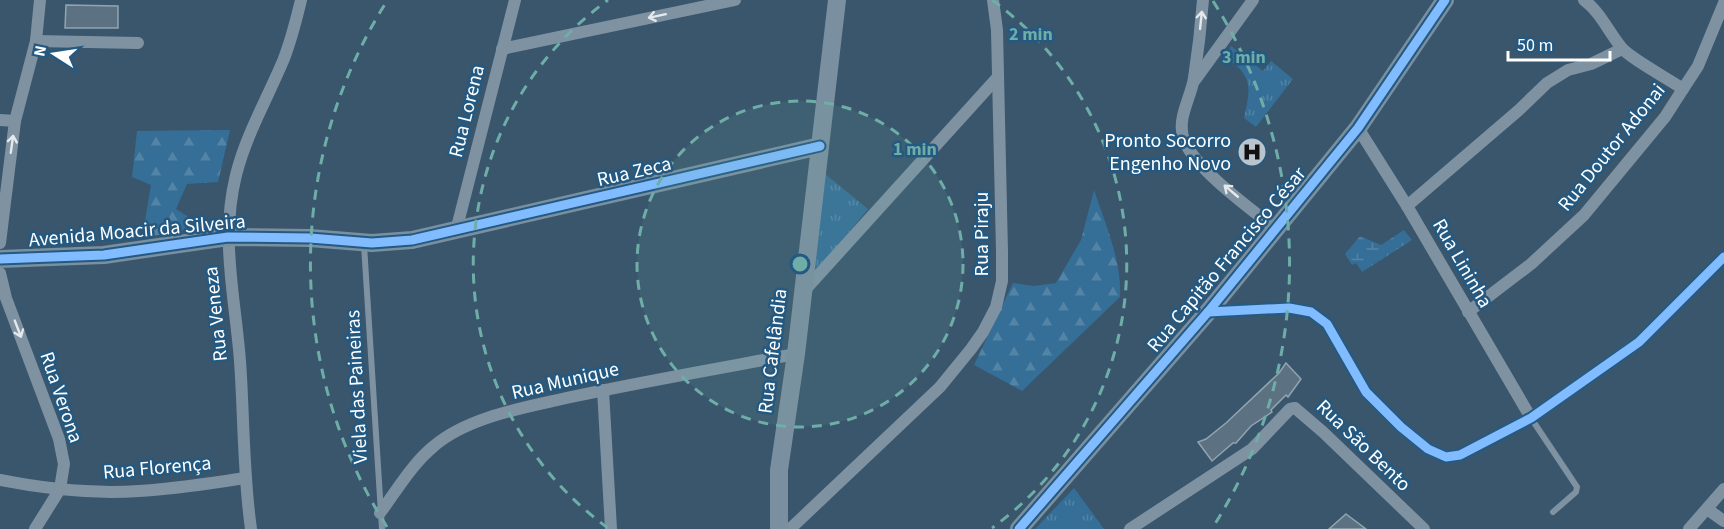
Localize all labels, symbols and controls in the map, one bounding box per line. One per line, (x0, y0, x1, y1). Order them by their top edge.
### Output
one-way arrow (1196, 10, 1207, 30)
one-way arrow (648, 11, 667, 22)
text: 2 min (1009, 22, 1053, 47)
north arrow (24, 24, 84, 84)
scale bar (1508, 24, 1610, 62)
text: 50 m (1517, 33, 1553, 58)
text: N (28, 44, 52, 59)
text: 3 min (1222, 45, 1266, 70)
street label: Rua Lorena (442, 62, 492, 160)
street label: Rua Doutor Adonai (1551, 78, 1672, 218)
place label: Pronto Socorro Engenho Novo (1104, 127, 1231, 178)
one-way arrow (7, 134, 18, 154)
hospital icon: Pronto Socorro Engenho Novo (1236, 136, 1268, 168)
text: 1 min (893, 137, 937, 162)
street label: Rua Zeca (594, 150, 674, 194)
street label: Rua Capitão Francisco César (1141, 161, 1313, 359)
one-way arrow (1223, 185, 1239, 198)
street label: Rua Piraju (968, 192, 996, 276)
street label: Avenida Moacir da Silveira (27, 208, 247, 254)
street label: Rua Lininha (1425, 214, 1499, 313)
centre of rings (790, 254, 810, 274)
street label: Rua Veneza (197, 265, 235, 363)
street label: Rua Cafelândia (751, 287, 795, 415)
street label: Viela das Paineiras (339, 309, 375, 465)
one-way arrow (13, 319, 24, 338)
street label: Rua Verona (32, 348, 90, 447)
street label: Rua Munique (509, 355, 622, 407)
street label: Rua São Bento (1310, 393, 1417, 498)
street label: Rua Florença (102, 449, 212, 487)

